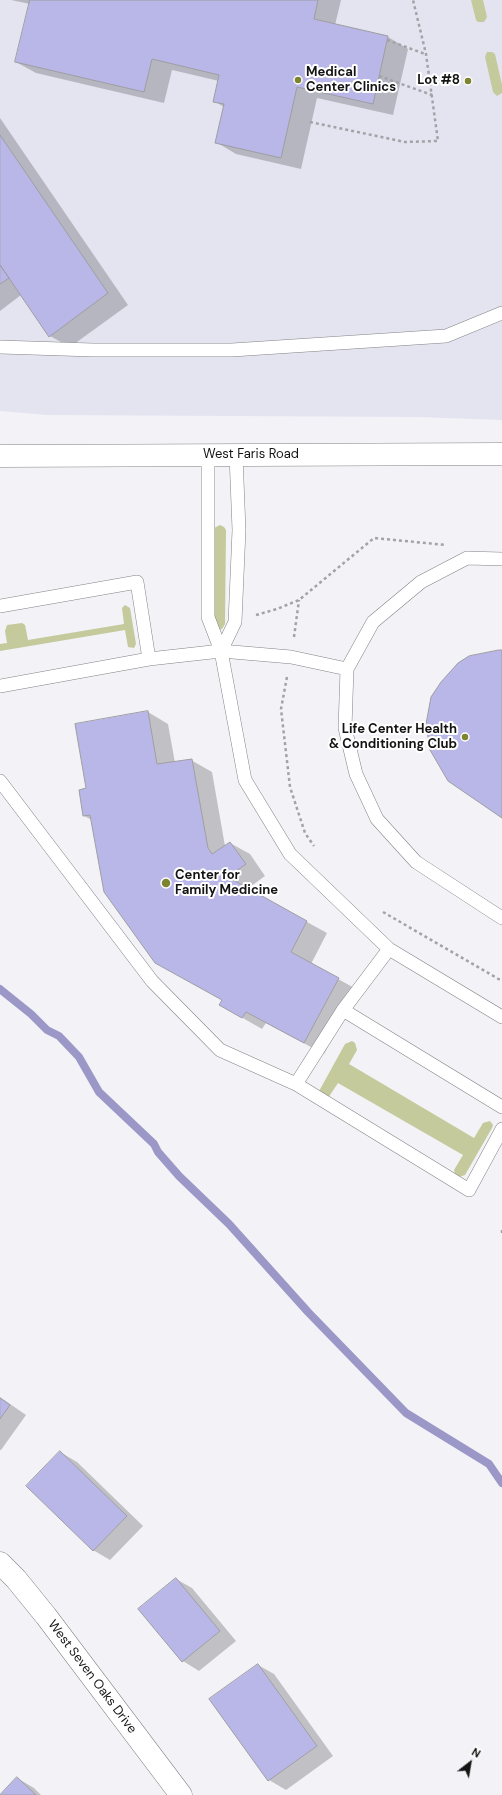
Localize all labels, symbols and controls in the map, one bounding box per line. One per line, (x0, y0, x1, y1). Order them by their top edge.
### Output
place label: Medical Center Clinics (306, 65, 396, 96)
place label: Lot #8 (417, 73, 460, 89)
marker: Medical Center Clinics (293, 75, 303, 85)
marker: Lot #8 (463, 76, 473, 86)
street label: West Faris Road (203, 447, 299, 463)
place label: Life Center Health & Conditioning Club (329, 722, 457, 753)
marker: Life Center Health & Conditioning Club (460, 732, 470, 742)
place label: Center for Family Medicine (175, 868, 278, 899)
marker: Center for Family Medicine (160, 877, 172, 889)
street label: West Seven Oaks Drive (44, 1617, 140, 1737)
north arrow (450, 1743, 490, 1783)
text: N (469, 1745, 483, 1761)

